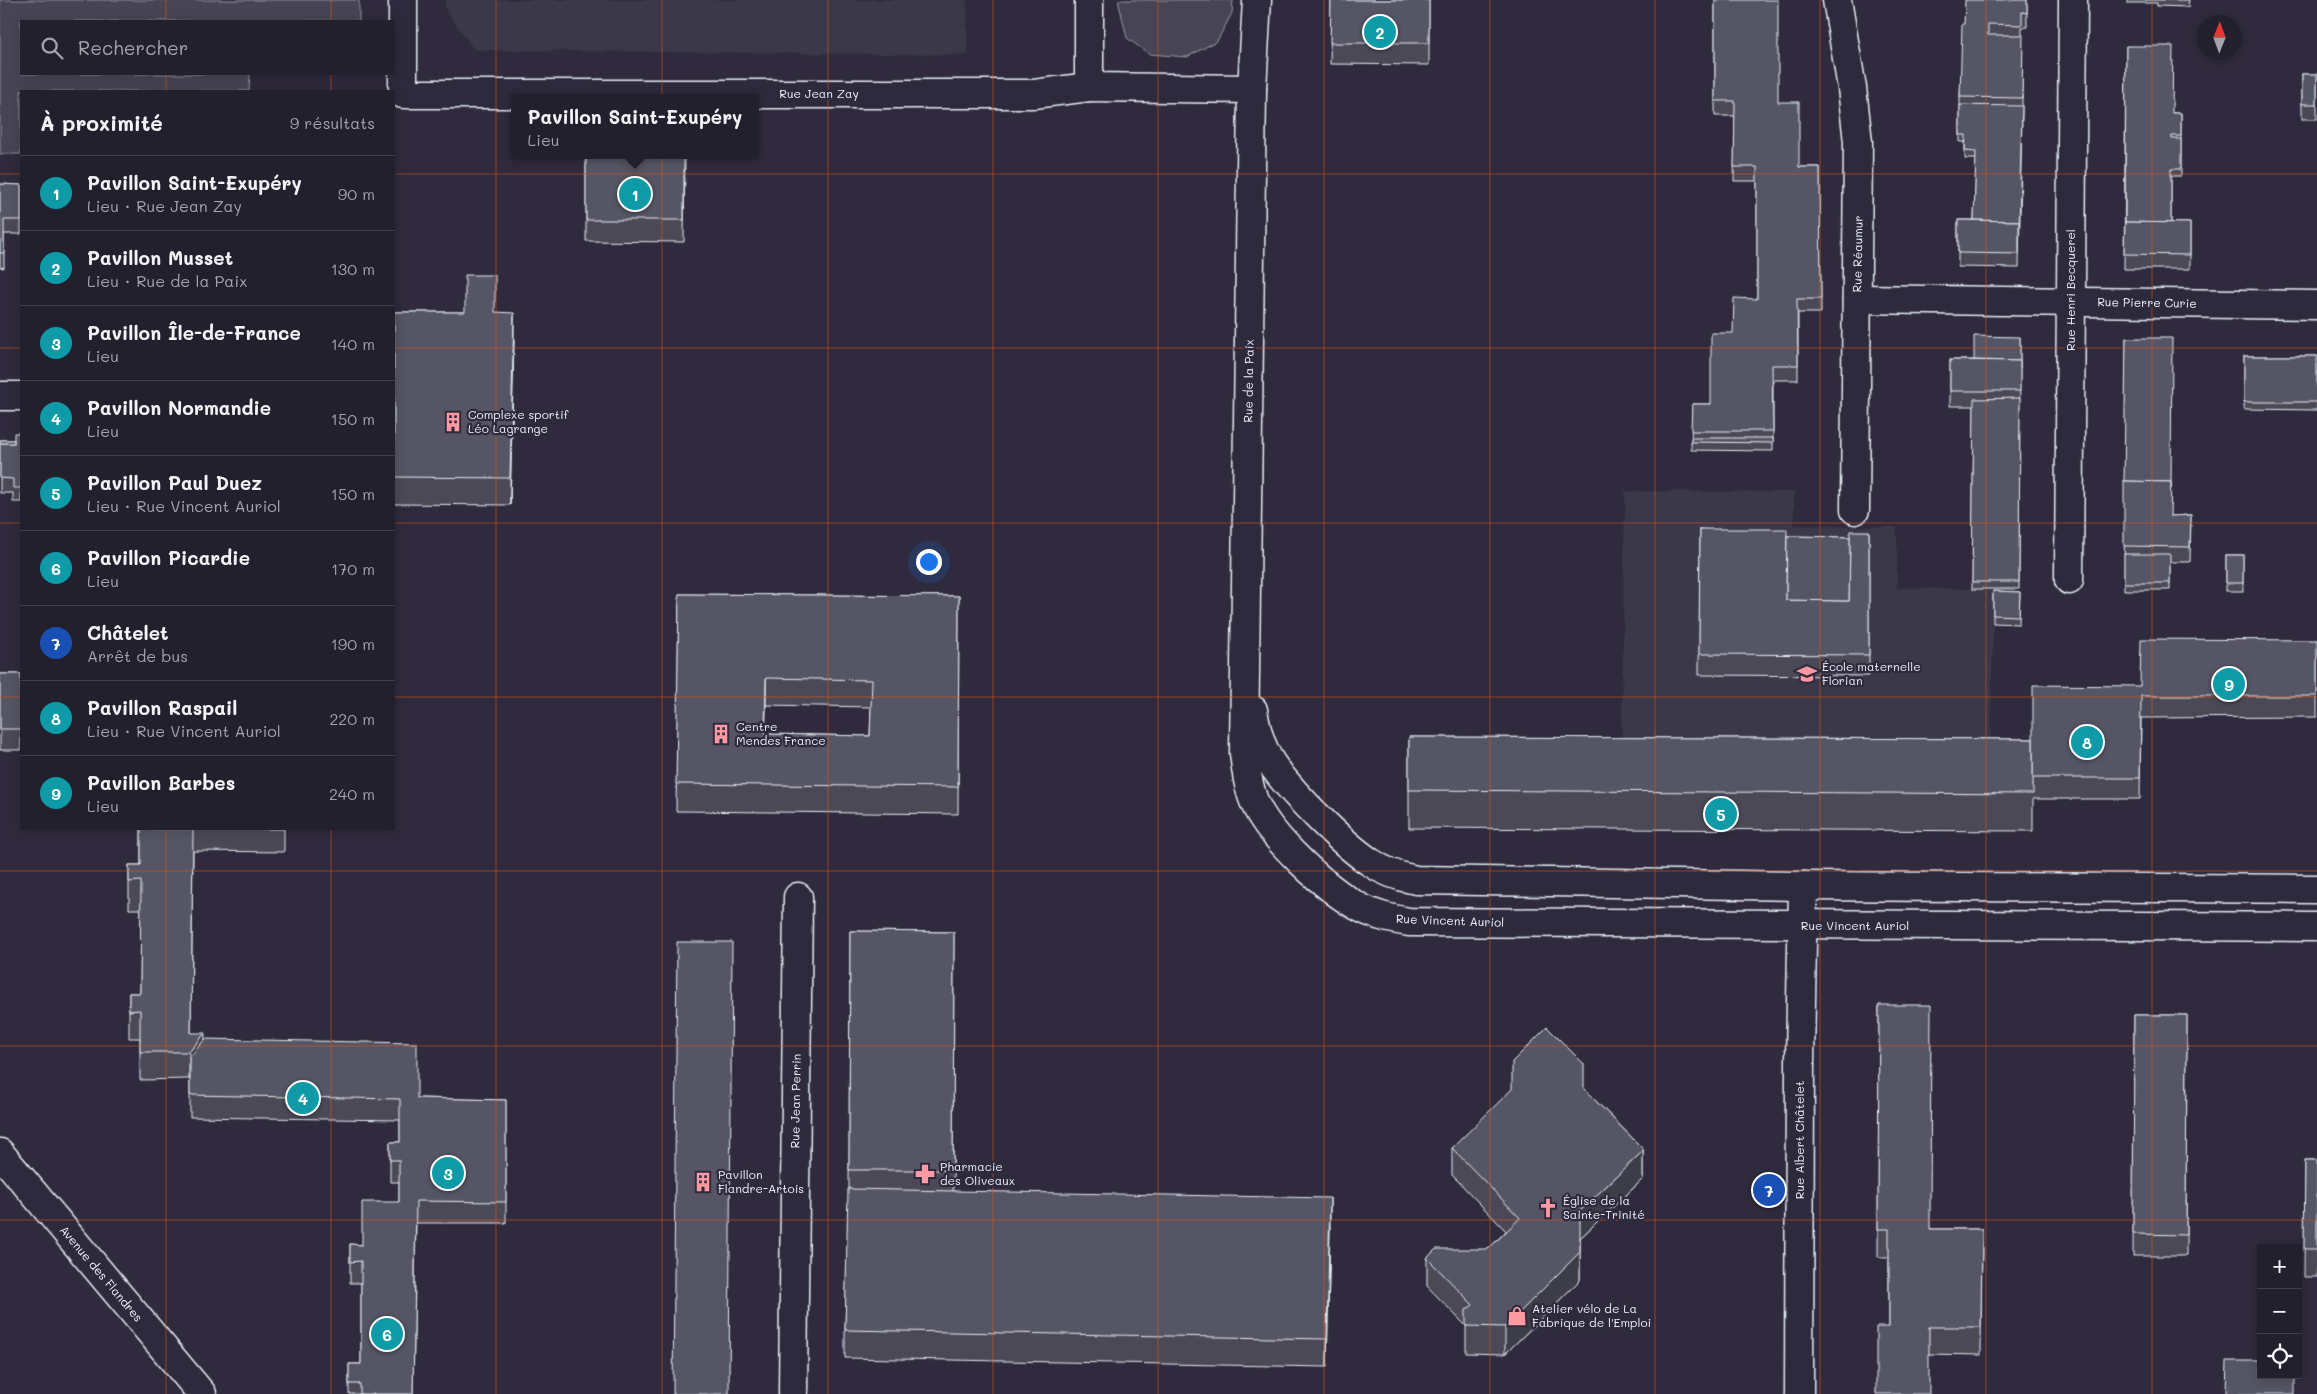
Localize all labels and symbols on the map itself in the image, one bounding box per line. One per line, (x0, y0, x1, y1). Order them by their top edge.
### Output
pin: 2 (1364, 13, 1396, 51)
north arrow (2197, 15, 2242, 60)
street label: Rue Jean Zay (779, 85, 859, 101)
pin: 1 (619, 175, 651, 213)
street label: Rue Réaumur (1848, 215, 1866, 293)
street label: Rue Henri Becquerel (2062, 229, 2078, 351)
street label: Rue Pierre Curie (2097, 293, 2197, 311)
street label: Rue de la Paix (1239, 339, 1257, 423)
place label: Complexe sportif Léo Lagrange (468, 406, 569, 436)
building icon: Complexe sportif Léo Lagrange (442, 411, 464, 433)
your location (916, 549, 942, 575)
place label: École maternelle Florian (1822, 658, 1921, 688)
school or university icon: École maternelle Florian (1796, 663, 1818, 685)
pin: 9 (2213, 665, 2245, 703)
place label: Centre Mendes France (736, 718, 826, 748)
building icon: Centre Mendes France (710, 723, 732, 745)
pin: 8 (2071, 723, 2103, 761)
pin: 5 (1705, 795, 1737, 833)
street label: Rue Vincent Auriol (1396, 910, 1505, 930)
street label: Rue Vincent Auriol (1801, 917, 1909, 933)
street label: Rue Jean Perrin (786, 1054, 804, 1148)
pin: 4 (287, 1079, 319, 1117)
street label: Rue Albert Châtelet (1791, 1081, 1807, 1199)
pin: 3 (432, 1154, 464, 1192)
place label: Pharmacie des Oliveaux (940, 1158, 1015, 1188)
pharmacy icon: Pharmacie des Oliveaux (914, 1163, 936, 1185)
place label: Pavillon Flandre-Artois (718, 1166, 804, 1196)
building icon: Pavillon Flandre-Artois (692, 1171, 714, 1193)
pin: 7 (1753, 1171, 1785, 1209)
place label: Église de la Sainte-Trinité (1563, 1192, 1645, 1222)
church icon: Église de la Sainte-Trinité (1537, 1197, 1559, 1219)
street label: Avenue des Flandres (57, 1222, 147, 1325)
place label: Atelier vélo de La Fabrique de l'Emploi (1532, 1300, 1651, 1330)
shop icon: Atelier vélo de La Fabrique de l'Emploi (1506, 1305, 1528, 1327)
pin: 6 (371, 1315, 403, 1353)

